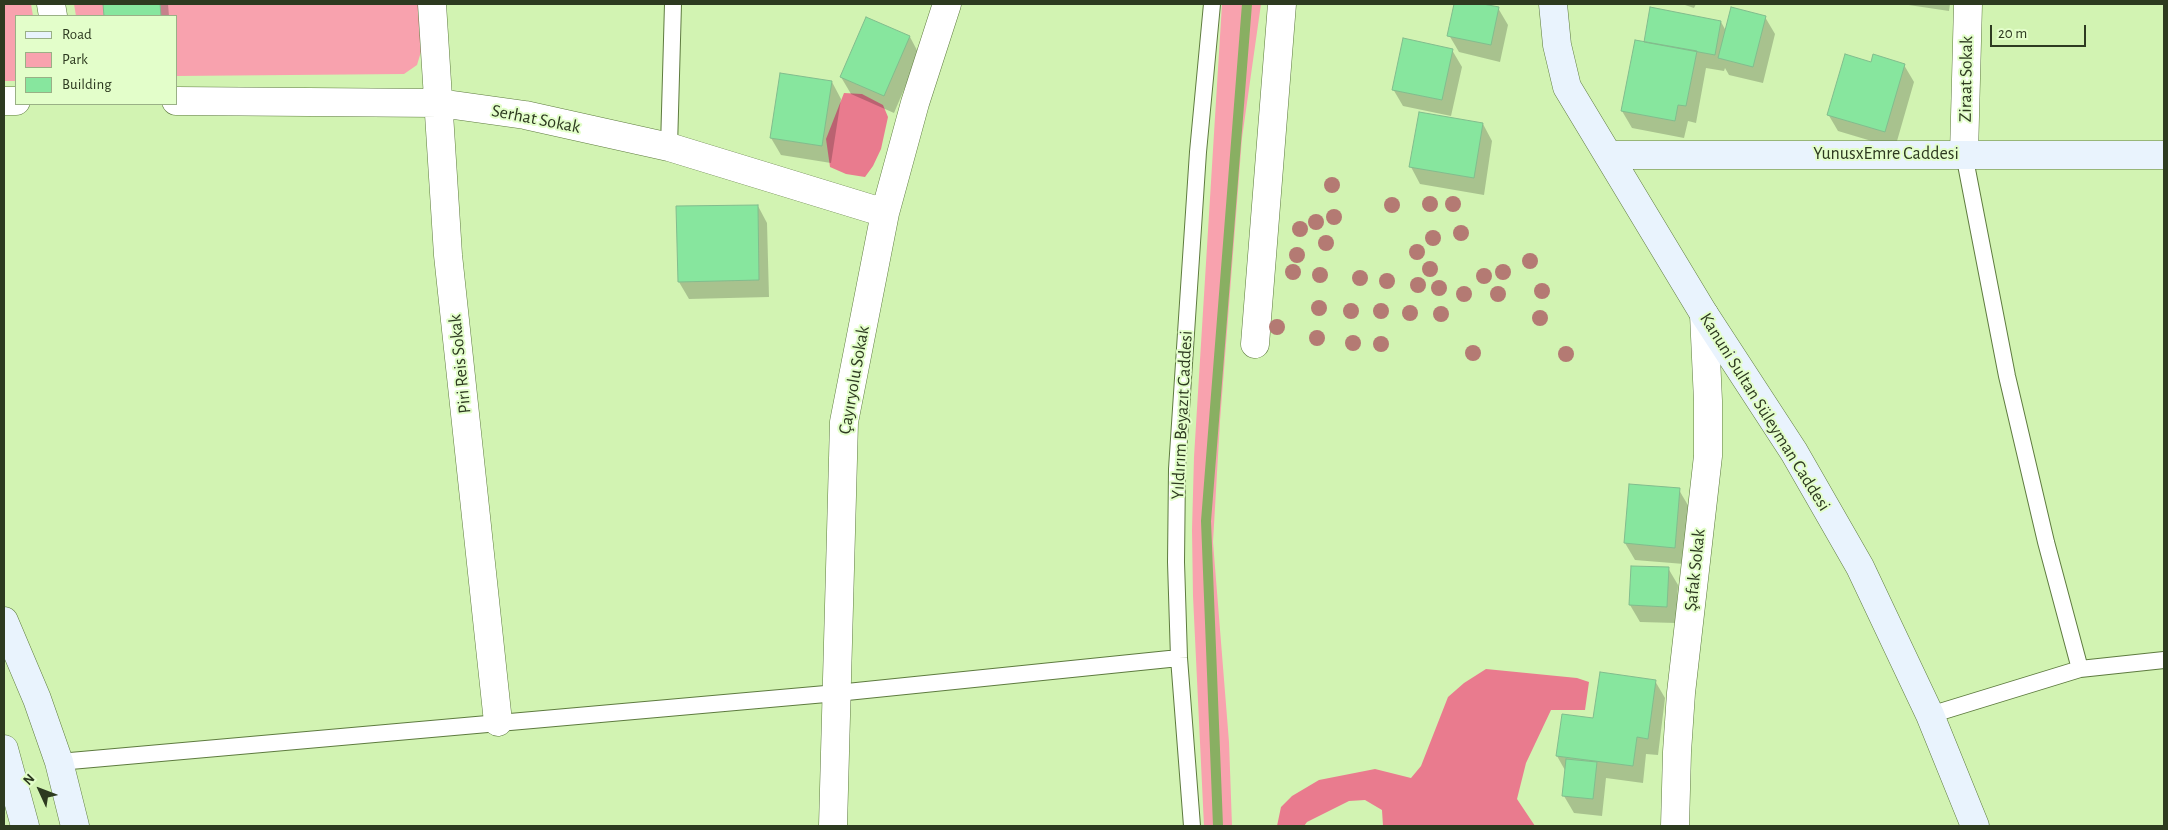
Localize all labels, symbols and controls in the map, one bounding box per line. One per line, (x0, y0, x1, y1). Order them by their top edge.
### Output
legend (15, 15, 178, 105)
scale bar (1993, 15, 2089, 47)
text: 20 m (1998, 26, 2027, 41)
text: Road (62, 27, 92, 42)
street label: Ziraat Sokak (1954, 36, 1978, 122)
text: Park (62, 52, 88, 67)
text: Building (62, 77, 112, 92)
street label: Serhat Sokak (490, 100, 582, 138)
street label: YunusxEmre Caddesi (1813, 143, 1959, 165)
street label: Kanuni Sultan Süleyman Caddesi (1695, 309, 1835, 515)
street label: Piri Reis Sokak (444, 313, 476, 415)
street label: Çayıryolu Sokak (834, 324, 874, 436)
street label: Yıldırım Beyazıt Caddesi (1167, 330, 1197, 500)
street label: Şafak Sokak (1680, 528, 1710, 612)
north arrow (15, 765, 65, 815)
text: N (21, 771, 37, 788)

